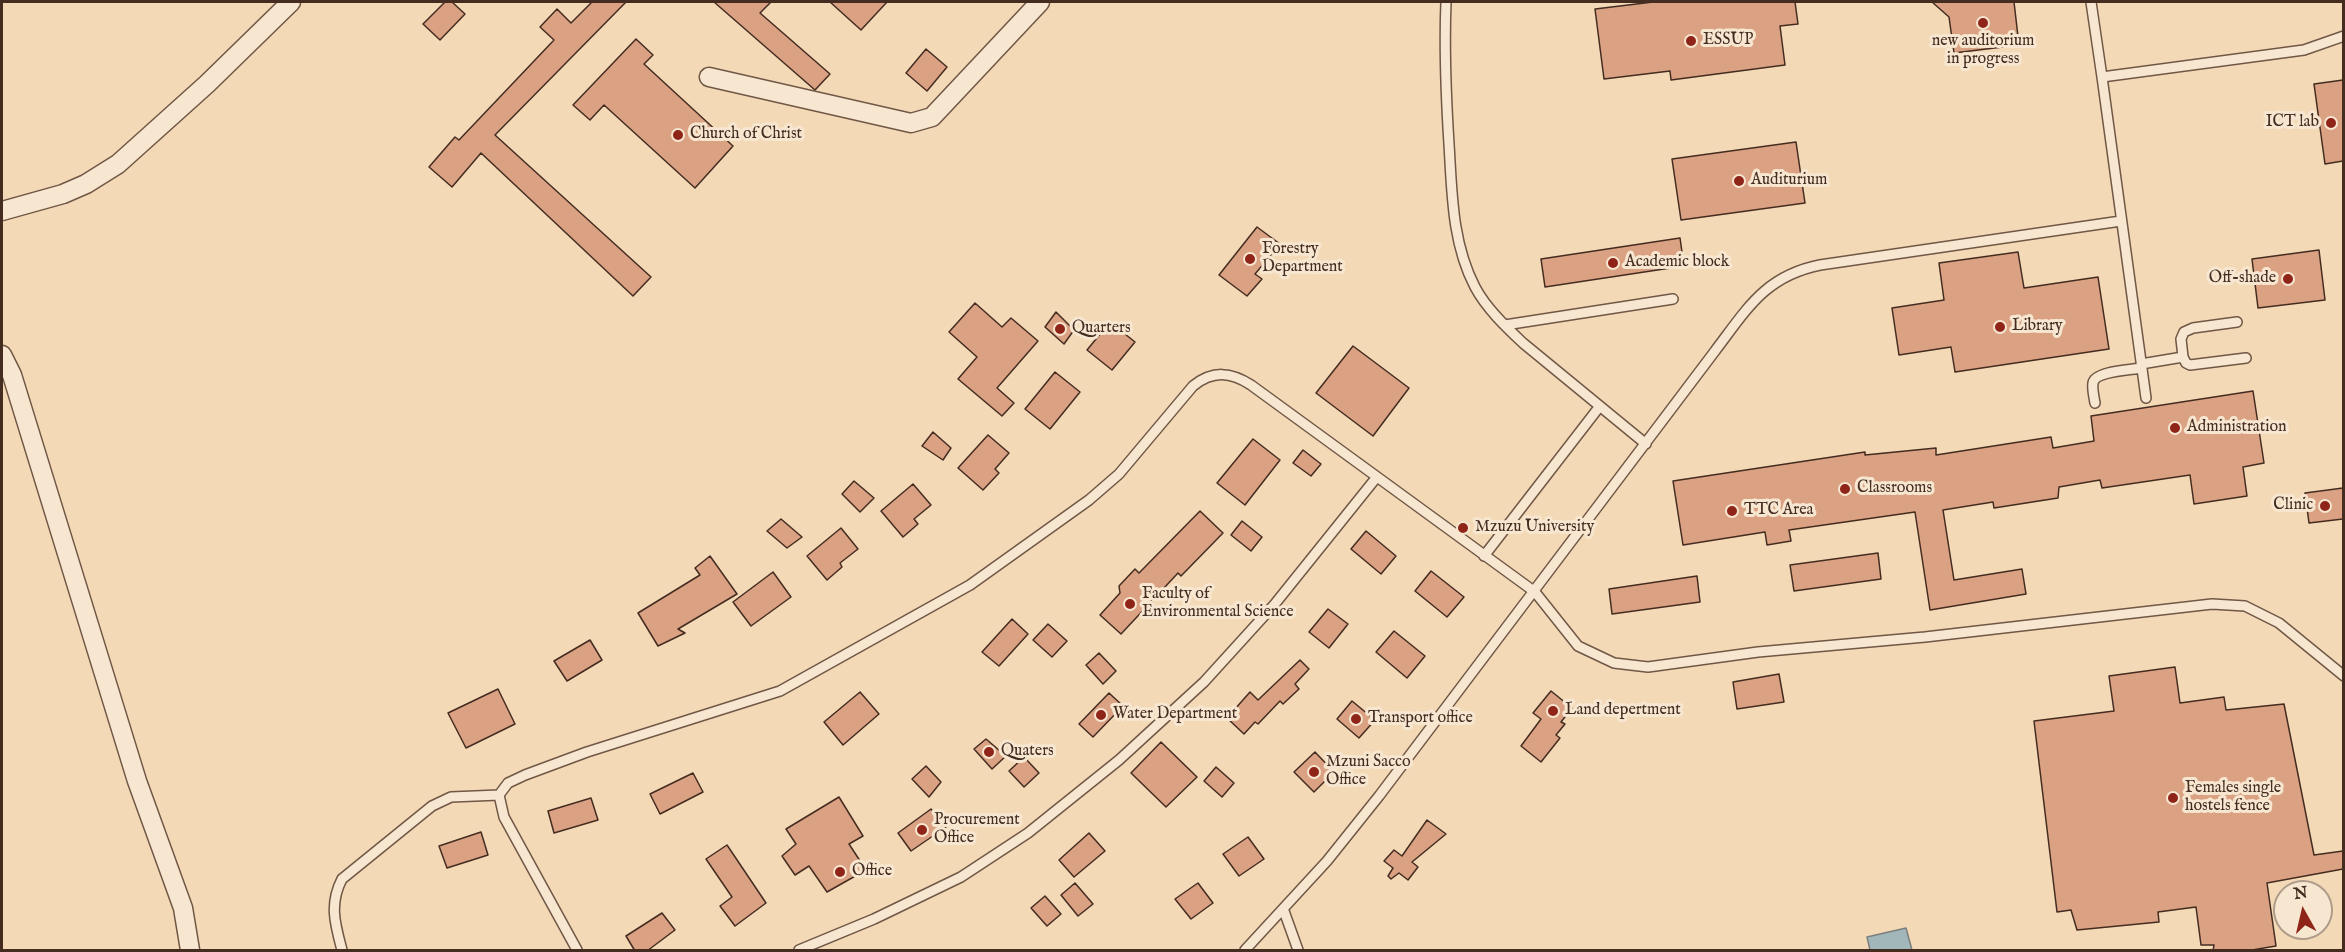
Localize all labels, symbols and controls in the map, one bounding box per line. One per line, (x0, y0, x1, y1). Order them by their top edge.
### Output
marker: new auditorium in progress (1976, 16, 1990, 30)
place label: ESSUP (1703, 31, 1753, 51)
place label: new auditorium in progress (1932, 32, 2034, 70)
marker: ESSUP (1684, 34, 1698, 48)
place label: ICT lab (2266, 113, 2319, 133)
marker: ICT lab (2324, 116, 2338, 130)
place label: Church of Christ (690, 125, 802, 145)
marker: Church of Christ (671, 128, 685, 142)
place label: Auditurium (1751, 171, 1827, 191)
marker: Auditurium (1732, 174, 1746, 188)
place label: Forestry Department (1262, 240, 1343, 278)
marker: Forestry Department (1243, 252, 1257, 266)
place label: Academic block (1625, 253, 1729, 273)
marker: Academic block (1606, 256, 1620, 270)
place label: Off-shade (2209, 269, 2276, 289)
marker: Off-shade (2281, 272, 2295, 286)
place label: Library (2012, 317, 2063, 337)
place label: Quarters (1072, 319, 1131, 339)
marker: Library (1993, 320, 2007, 334)
marker: Quarters (1053, 322, 1067, 336)
place label: Administration (2187, 418, 2286, 438)
marker: Administration (2168, 421, 2182, 435)
place label: Classrooms (1857, 479, 1932, 499)
marker: Classrooms (1838, 482, 1852, 496)
place label: Clinic (2273, 496, 2313, 516)
marker: Clinic (2318, 499, 2332, 513)
place label: TTC Area (1744, 501, 1813, 521)
marker: TTC Area (1725, 504, 1739, 518)
place label: Mzuzu University (1475, 518, 1594, 538)
marker: Mzuzu University (1456, 521, 1470, 535)
place label: Faculty of Environmental Science (1142, 585, 1294, 623)
marker: Faculty of Environmental Science (1123, 597, 1137, 611)
place label: Land depertment (1565, 701, 1681, 721)
marker: Land depertment (1546, 704, 1560, 718)
place label: Water Department (1113, 705, 1237, 725)
marker: Water Department (1094, 708, 1108, 722)
place label: Transport office (1368, 709, 1473, 729)
marker: Transport office (1349, 712, 1363, 726)
place label: Quaters (1001, 742, 1054, 762)
marker: Quaters (982, 745, 996, 759)
place label: Mzuni Sacco Office (1326, 753, 1411, 791)
marker: Mzuni Sacco Office (1307, 765, 1321, 779)
place label: Females single hostels fence (2185, 779, 2281, 817)
marker: Females single hostels fence (2166, 791, 2180, 805)
place label: Procurement Office (934, 811, 1020, 849)
marker: Procurement Office (915, 823, 929, 837)
place label: Office (852, 862, 892, 882)
marker: Office (833, 865, 847, 879)
north arrow (2273, 880, 2333, 940)
text: N (2293, 883, 2309, 905)

